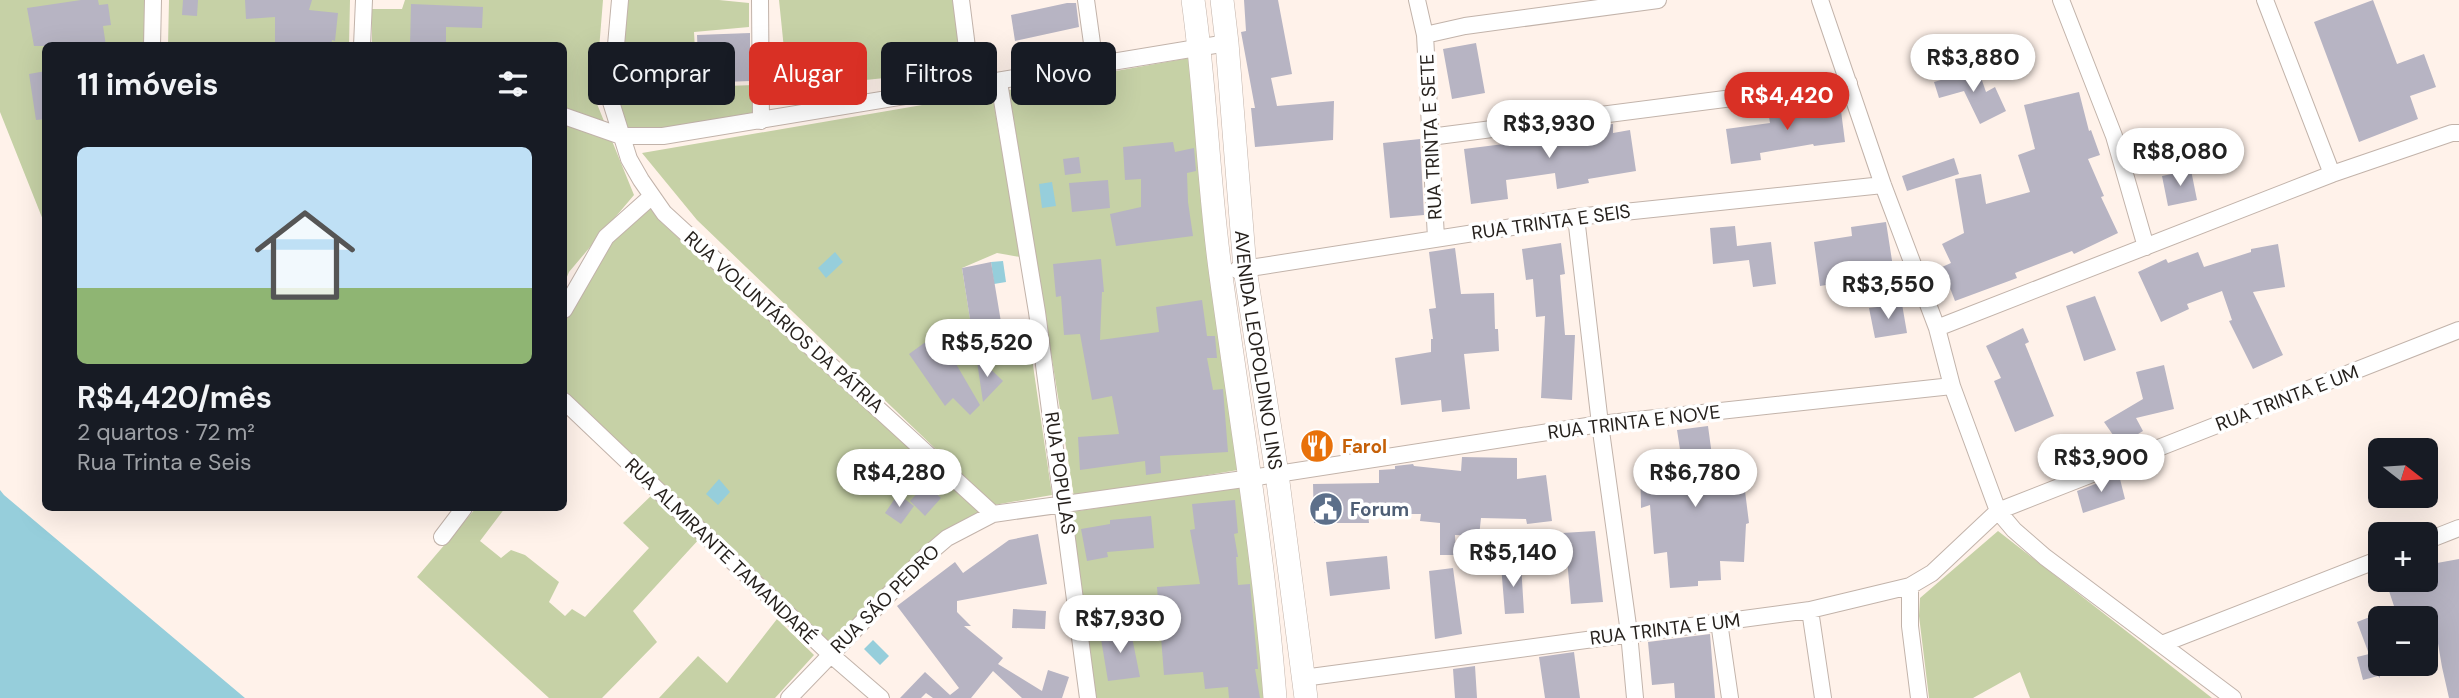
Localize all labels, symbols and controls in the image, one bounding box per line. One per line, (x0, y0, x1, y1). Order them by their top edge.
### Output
pin: R$3,880 (1908, 34, 2038, 94)
chip: Comprar (588, 42, 735, 105)
chip: Alugar (749, 42, 867, 105)
chip: Filtros (881, 42, 997, 105)
chip: Novo (1011, 42, 1116, 105)
text: R$3,880 (1926, 42, 2020, 72)
street label: RUA TRINTA E SETE (1414, 53, 1448, 221)
text: 11 imóveis (77, 65, 218, 104)
icon: filters (494, 65, 532, 103)
pin: R$4,420 (1722, 72, 1852, 132)
text: R$4,420 (1740, 80, 1834, 110)
pin: R$3,930 (1484, 100, 1614, 160)
text: R$3,930 (1503, 108, 1595, 138)
pin: R$8,080 (2115, 128, 2245, 188)
text: R$8,080 (2132, 136, 2228, 166)
icon: home (242, 192, 368, 318)
street label: RUA TRINTA E SEIS (1470, 198, 1632, 246)
street label: RUA VOLUNTÁRIOS DA PÁTRIA (679, 226, 889, 419)
street label: AVENIDA LEOPOLDINO LINS (1229, 229, 1289, 471)
pin: R$3,550 (1823, 262, 1953, 321)
text: R$3,550 (1842, 269, 1934, 299)
pin: R$5,520 (922, 320, 1052, 379)
text: R$5,520 (941, 327, 1033, 357)
street label: RUA TRINTA E UM (2212, 359, 2362, 437)
text: R$4,420/mês (77, 378, 272, 417)
street label: RUA TRINTA E NOVE (1546, 399, 1722, 445)
street label: RUA POPULAS (1039, 410, 1081, 536)
text: 2 quartos · 72 m² (77, 417, 255, 447)
restaurant icon: Farol (1298, 427, 1336, 465)
place label: Farol (1342, 434, 1387, 459)
pin: R$3,900 (2036, 434, 2166, 494)
north arrow (2368, 438, 2438, 508)
map controls (2368, 438, 2438, 676)
text: R$3,900 (2054, 442, 2148, 472)
text: Rua Trinta e Seis (77, 447, 252, 477)
pin: R$4,280 (834, 449, 964, 509)
pin: R$6,780 (1630, 449, 1760, 509)
street label: RUA ALMIRANTE TAMANDARÉ (620, 453, 822, 649)
text: R$4,280 (853, 457, 945, 487)
text: R$6,780 (1649, 457, 1741, 487)
public building icon: Forum (1307, 490, 1345, 528)
place label: Forum (1350, 497, 1409, 522)
button: + (2368, 522, 2438, 592)
pin: R$5,140 (1448, 530, 1578, 589)
text: R$5,140 (1469, 537, 1557, 567)
street label: RUA SÃO PEDRO (825, 539, 945, 659)
pin: R$7,930 (1055, 596, 1185, 655)
text: R$7,930 (1075, 603, 1165, 633)
button: − (2368, 606, 2438, 676)
street label: RUA TRINTA E UM (1588, 607, 1742, 651)

